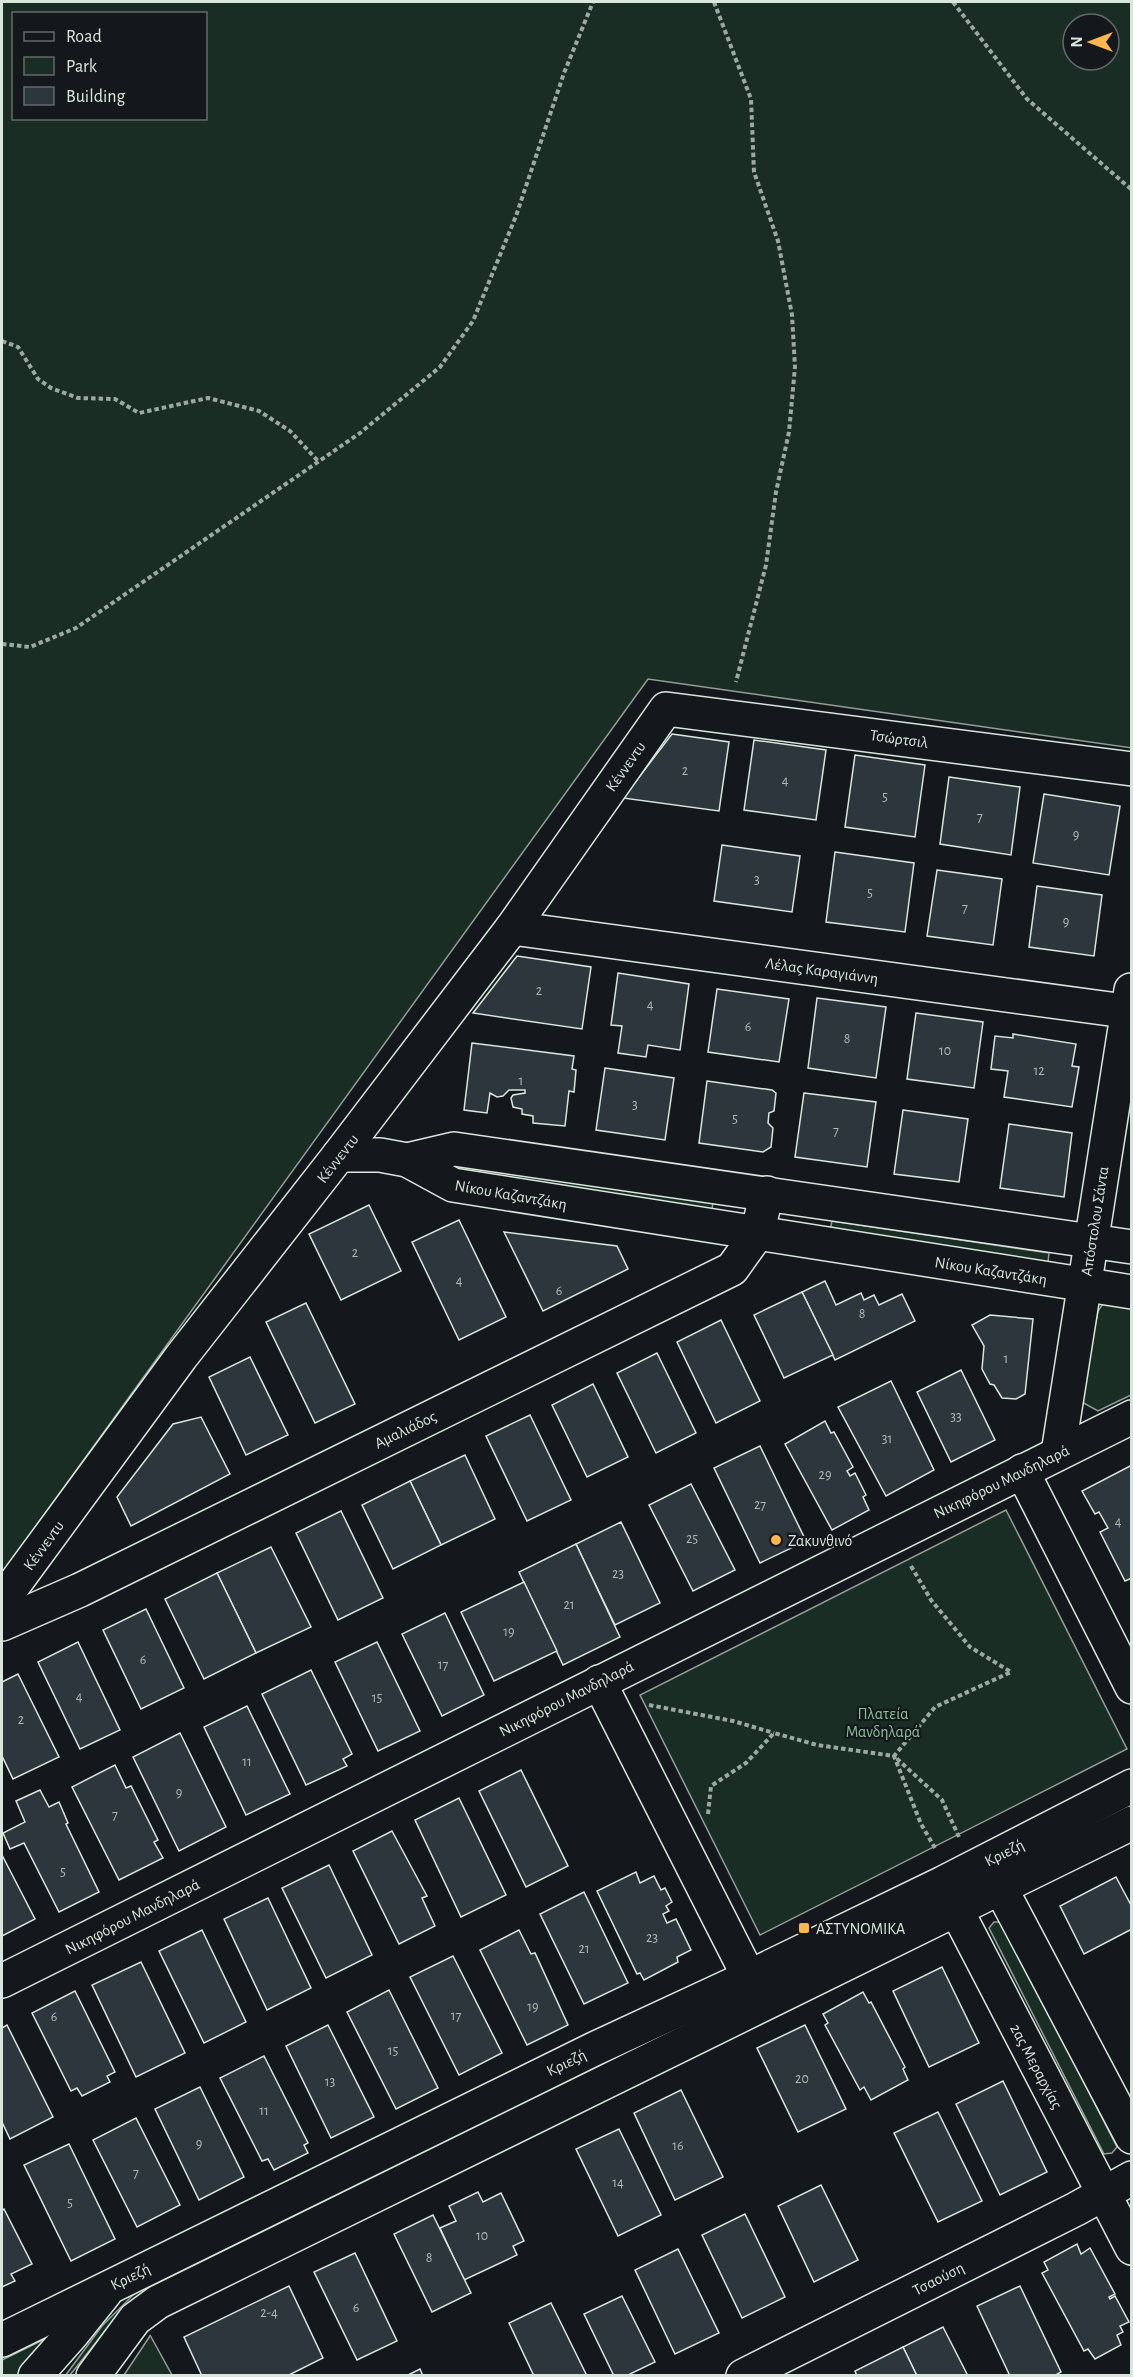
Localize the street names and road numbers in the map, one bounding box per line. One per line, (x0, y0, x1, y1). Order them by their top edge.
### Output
street label: Τσώρτσιλ (869, 727, 930, 751)
street label: Κέννεντυ (603, 739, 649, 794)
street label: Λέλας Καραγιάννη (764, 955, 879, 988)
street label: Κέννεντυ (314, 1131, 362, 1186)
street label: Απόστολου Σάντα (1078, 1165, 1112, 1277)
street label: Νίκου Καζαντζάκη (454, 1177, 568, 1213)
street label: Νίκου Καζαντζάκη (934, 1254, 1048, 1288)
street label: Αμαλιάδος (372, 1408, 439, 1453)
street label: Νικηφόρου Μανδηλαρά (931, 1442, 1072, 1522)
street label: Κέννεντυ (21, 1518, 67, 1573)
street label: Νικηφόρου Μανδηλαρά (497, 1658, 636, 1740)
street label: Κριεζή (982, 1836, 1027, 1869)
street label: Νικηφόρου Μανδηλαρά (63, 1876, 202, 1958)
street label: 2ας Μεραρχίας (1006, 2021, 1065, 2112)
street label: Κριεζή (544, 2047, 589, 2079)
street label: Τσαούση (910, 2259, 967, 2299)
street label: Κριεζή (108, 2261, 153, 2293)

